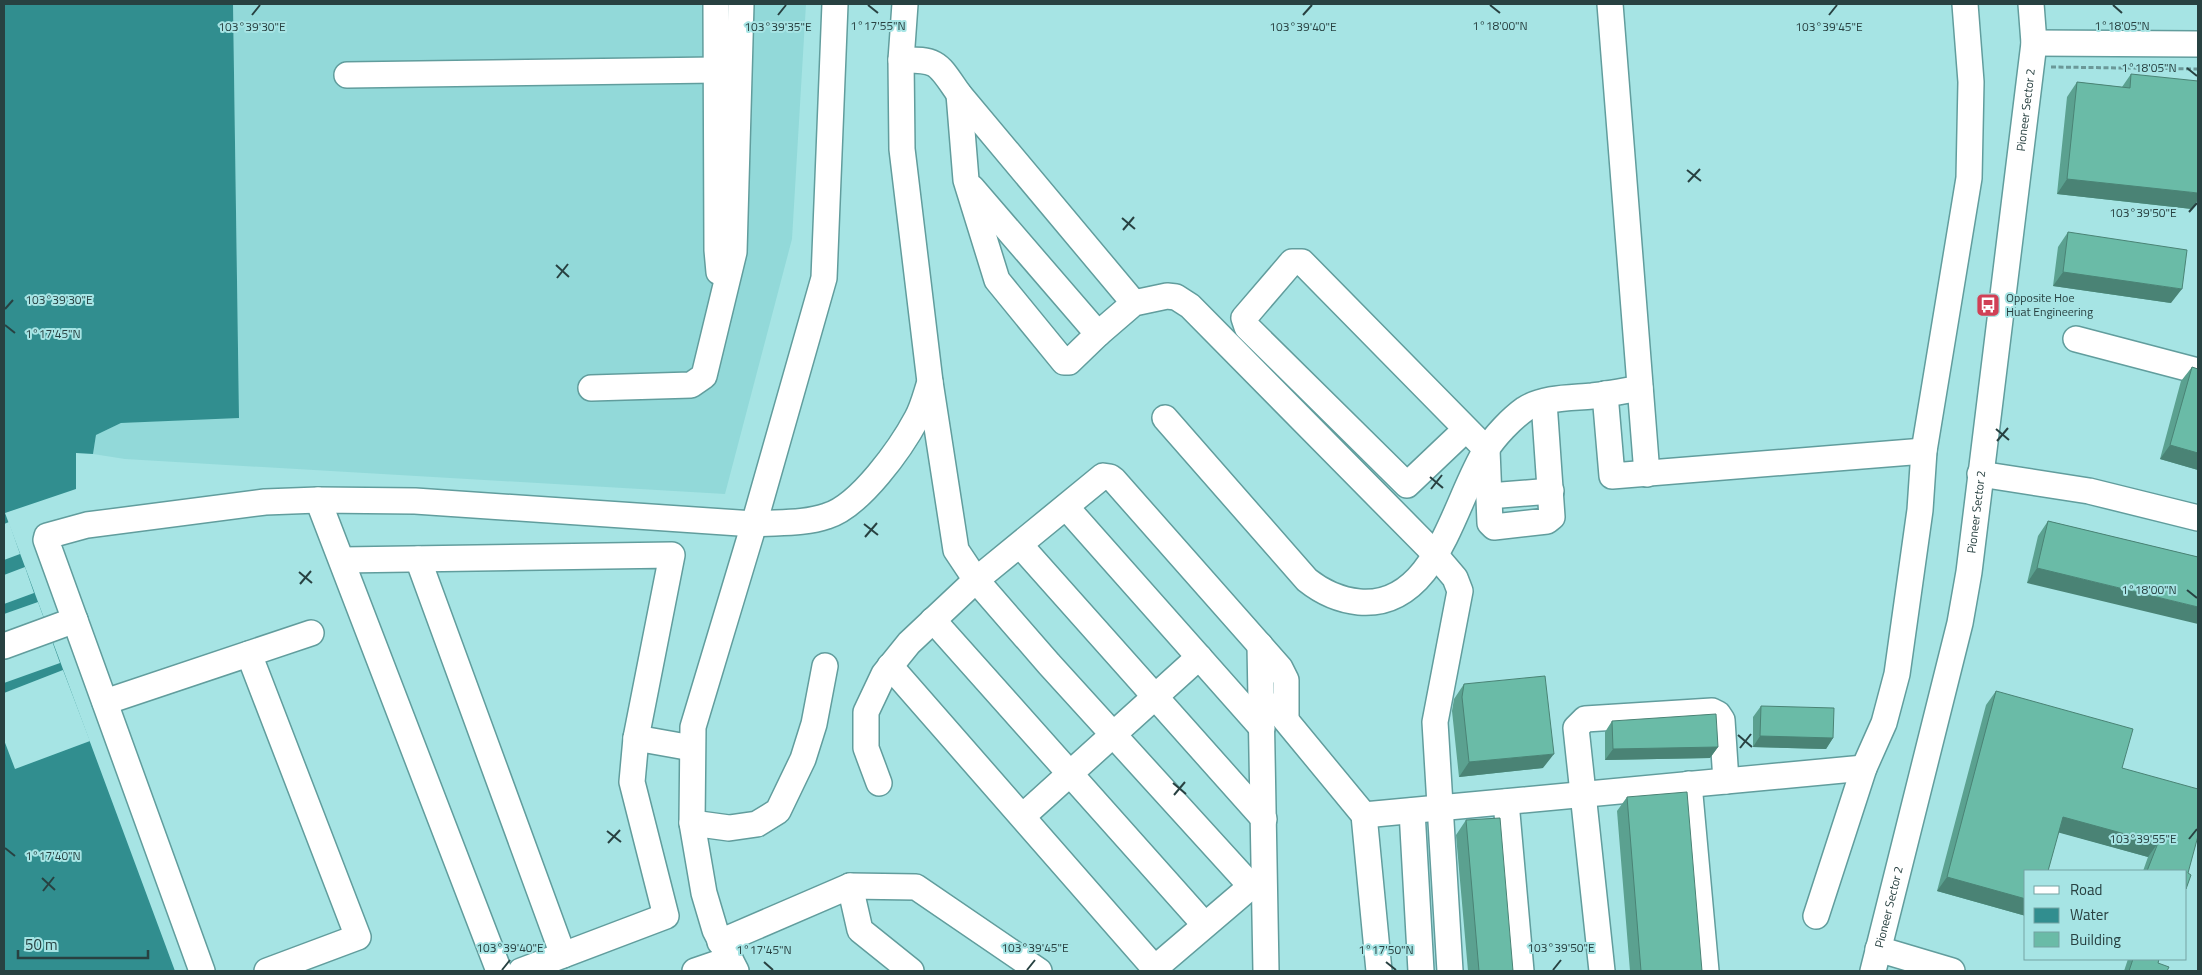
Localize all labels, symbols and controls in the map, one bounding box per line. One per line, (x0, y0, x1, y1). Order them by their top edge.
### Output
text: 1°17'55"N (850, 16, 906, 35)
text: 1°18'00"N (1472, 16, 1528, 35)
text: 1°18'05"N (2094, 16, 2150, 35)
text: 103°39'30"E (218, 17, 286, 36)
text: 103°39'35"E (744, 17, 812, 36)
text: 103°39'40"E (1269, 17, 1337, 36)
text: 103°39'45"E (1795, 17, 1863, 36)
text: 1°18'05"N (2121, 58, 2177, 77)
street label: Pioneer Sector 2 (2011, 67, 2040, 152)
text: 103°39'50"E (2109, 203, 2177, 222)
place label: Opposite Hoe Huat Engineering (2006, 288, 2093, 321)
text: 103°39'30"E (25, 290, 93, 309)
bus stop icon: Opposite Hoe Huat Engineering (1975, 292, 2001, 318)
text: 1°17'45"N (25, 324, 81, 343)
street label: Pioneer Sector 2 (1961, 469, 1990, 554)
text: 1°18'00"N (2121, 580, 2177, 599)
text: 103°39'55"E (2109, 829, 2177, 848)
text: 1°17'40"N (25, 846, 81, 865)
street label: Pioneer Sector 2 (1869, 864, 1908, 950)
legend (2024, 870, 2187, 960)
text: Road (2070, 878, 2102, 901)
text: Water (2070, 903, 2109, 926)
scale bar (18, 928, 148, 960)
text: Building (2070, 928, 2121, 951)
text: 50 m (25, 933, 58, 956)
text: 103°39'40"E (476, 938, 544, 957)
text: 103°39'45"E (1001, 938, 1069, 957)
text: 103°39'50"E (1527, 938, 1595, 957)
text: 1°17'45"N (736, 940, 792, 959)
text: 1°17'50"N (1358, 940, 1414, 959)

